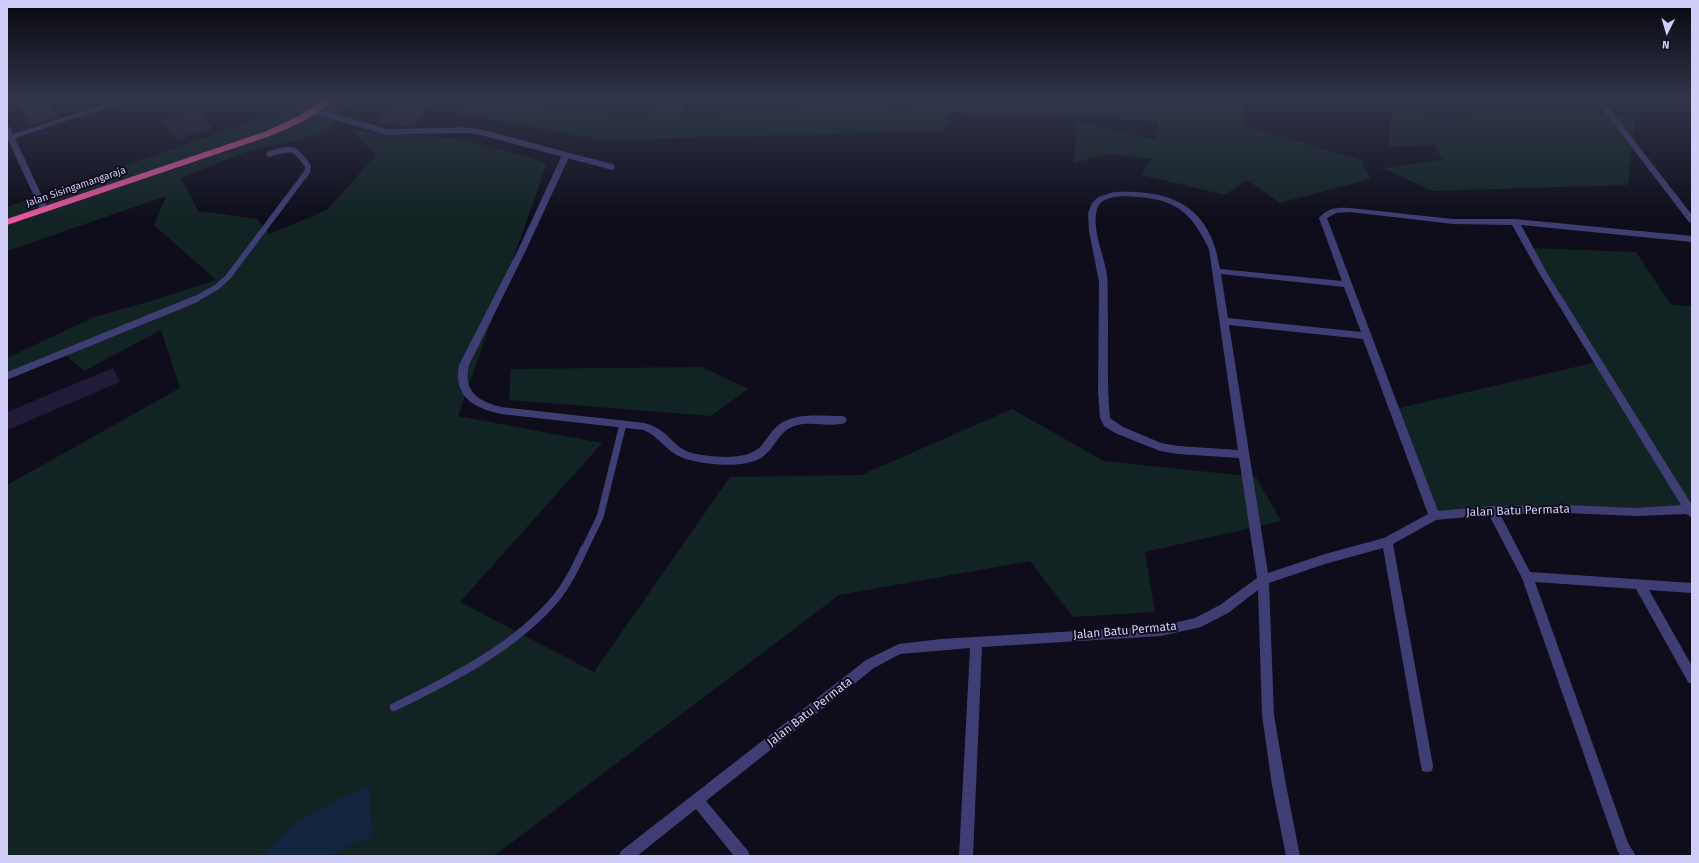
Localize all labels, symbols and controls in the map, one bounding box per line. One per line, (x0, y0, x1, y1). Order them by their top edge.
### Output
north arrow (1647, 12, 1687, 52)
text: N (1662, 38, 1670, 51)
street label: Jalan Sisingamangaraja (25, 164, 127, 210)
street label: Jalan Batu Permata (1466, 502, 1570, 520)
street label: Jalan Batu Permata (1073, 619, 1177, 643)
street label: Jalan Batu Permata (765, 674, 855, 750)

